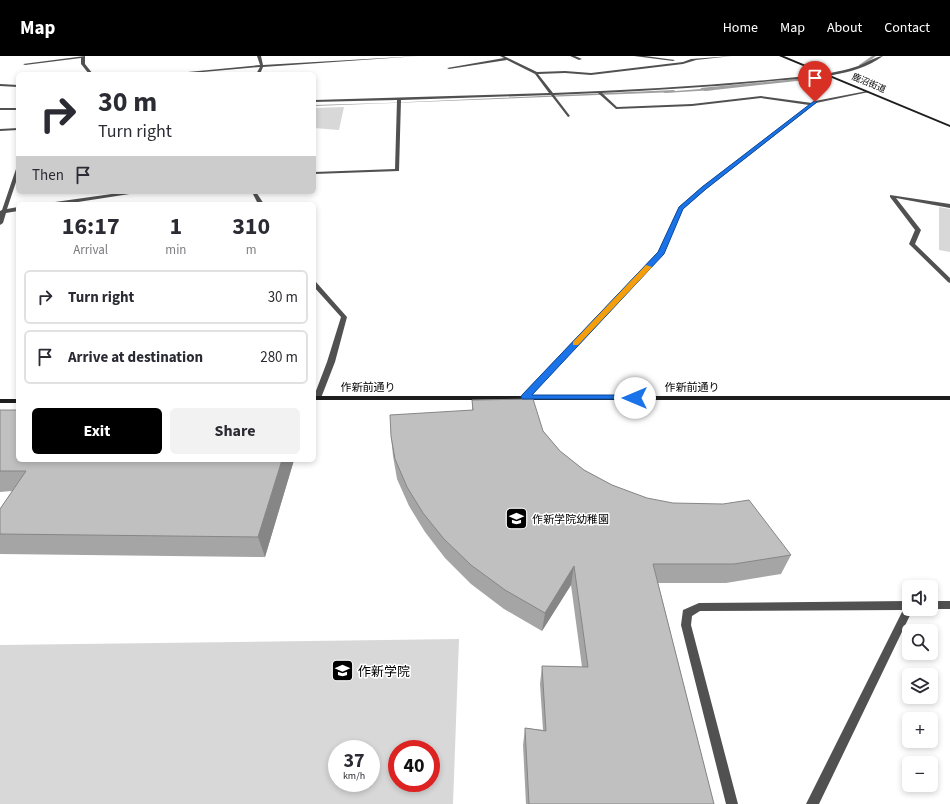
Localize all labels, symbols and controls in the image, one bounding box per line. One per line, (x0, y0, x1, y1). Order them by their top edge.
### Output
text: Map (20, 15, 55, 42)
text: Home (723, 18, 758, 38)
text: Map (780, 18, 805, 38)
text: About (827, 18, 862, 38)
text: Contact (884, 18, 930, 38)
pin (798, 61, 832, 102)
icon: arrive (804, 67, 826, 89)
street label: 鹿沼街道 (850, 70, 888, 96)
text: 30 m (98, 82, 157, 122)
icon: right (32, 88, 84, 140)
text: Turn right (98, 119, 172, 144)
icon: arrive (72, 164, 94, 186)
text: Then (32, 165, 64, 186)
text: 16:17 (62, 209, 120, 244)
text: 1 (170, 209, 182, 244)
text: 310 (232, 209, 270, 244)
text: Arrival (73, 241, 108, 259)
text: min (165, 241, 186, 259)
text: m (246, 241, 257, 259)
icon: right (34, 286, 56, 308)
text: Turn right (68, 287, 134, 308)
text: 30 m (268, 287, 298, 308)
icon: arrive (34, 346, 56, 368)
text: Arrive at destination (68, 347, 203, 368)
text: 280 m (260, 347, 298, 368)
position arrow (614, 377, 656, 419)
street label: 作新前通り (341, 380, 396, 395)
street label: 作新前通り (665, 380, 720, 395)
button: Exit (32, 408, 162, 454)
button: Share (170, 408, 300, 454)
school or university icon: 作新学院幼稚園 (503, 506, 529, 532)
place label: 作新学院幼稚園 (532, 512, 609, 527)
map controls (902, 580, 938, 792)
button: sound (902, 580, 938, 616)
button: search (902, 624, 938, 660)
school or university icon: 作新学院 (329, 658, 355, 684)
place label: 作新学院 (358, 663, 410, 681)
button: layers (902, 668, 938, 704)
button: + (902, 712, 938, 748)
speed limit sign: 40 (388, 740, 440, 792)
text: 37 (343, 747, 365, 775)
button: − (902, 756, 938, 792)
text: km/h (343, 769, 365, 783)

